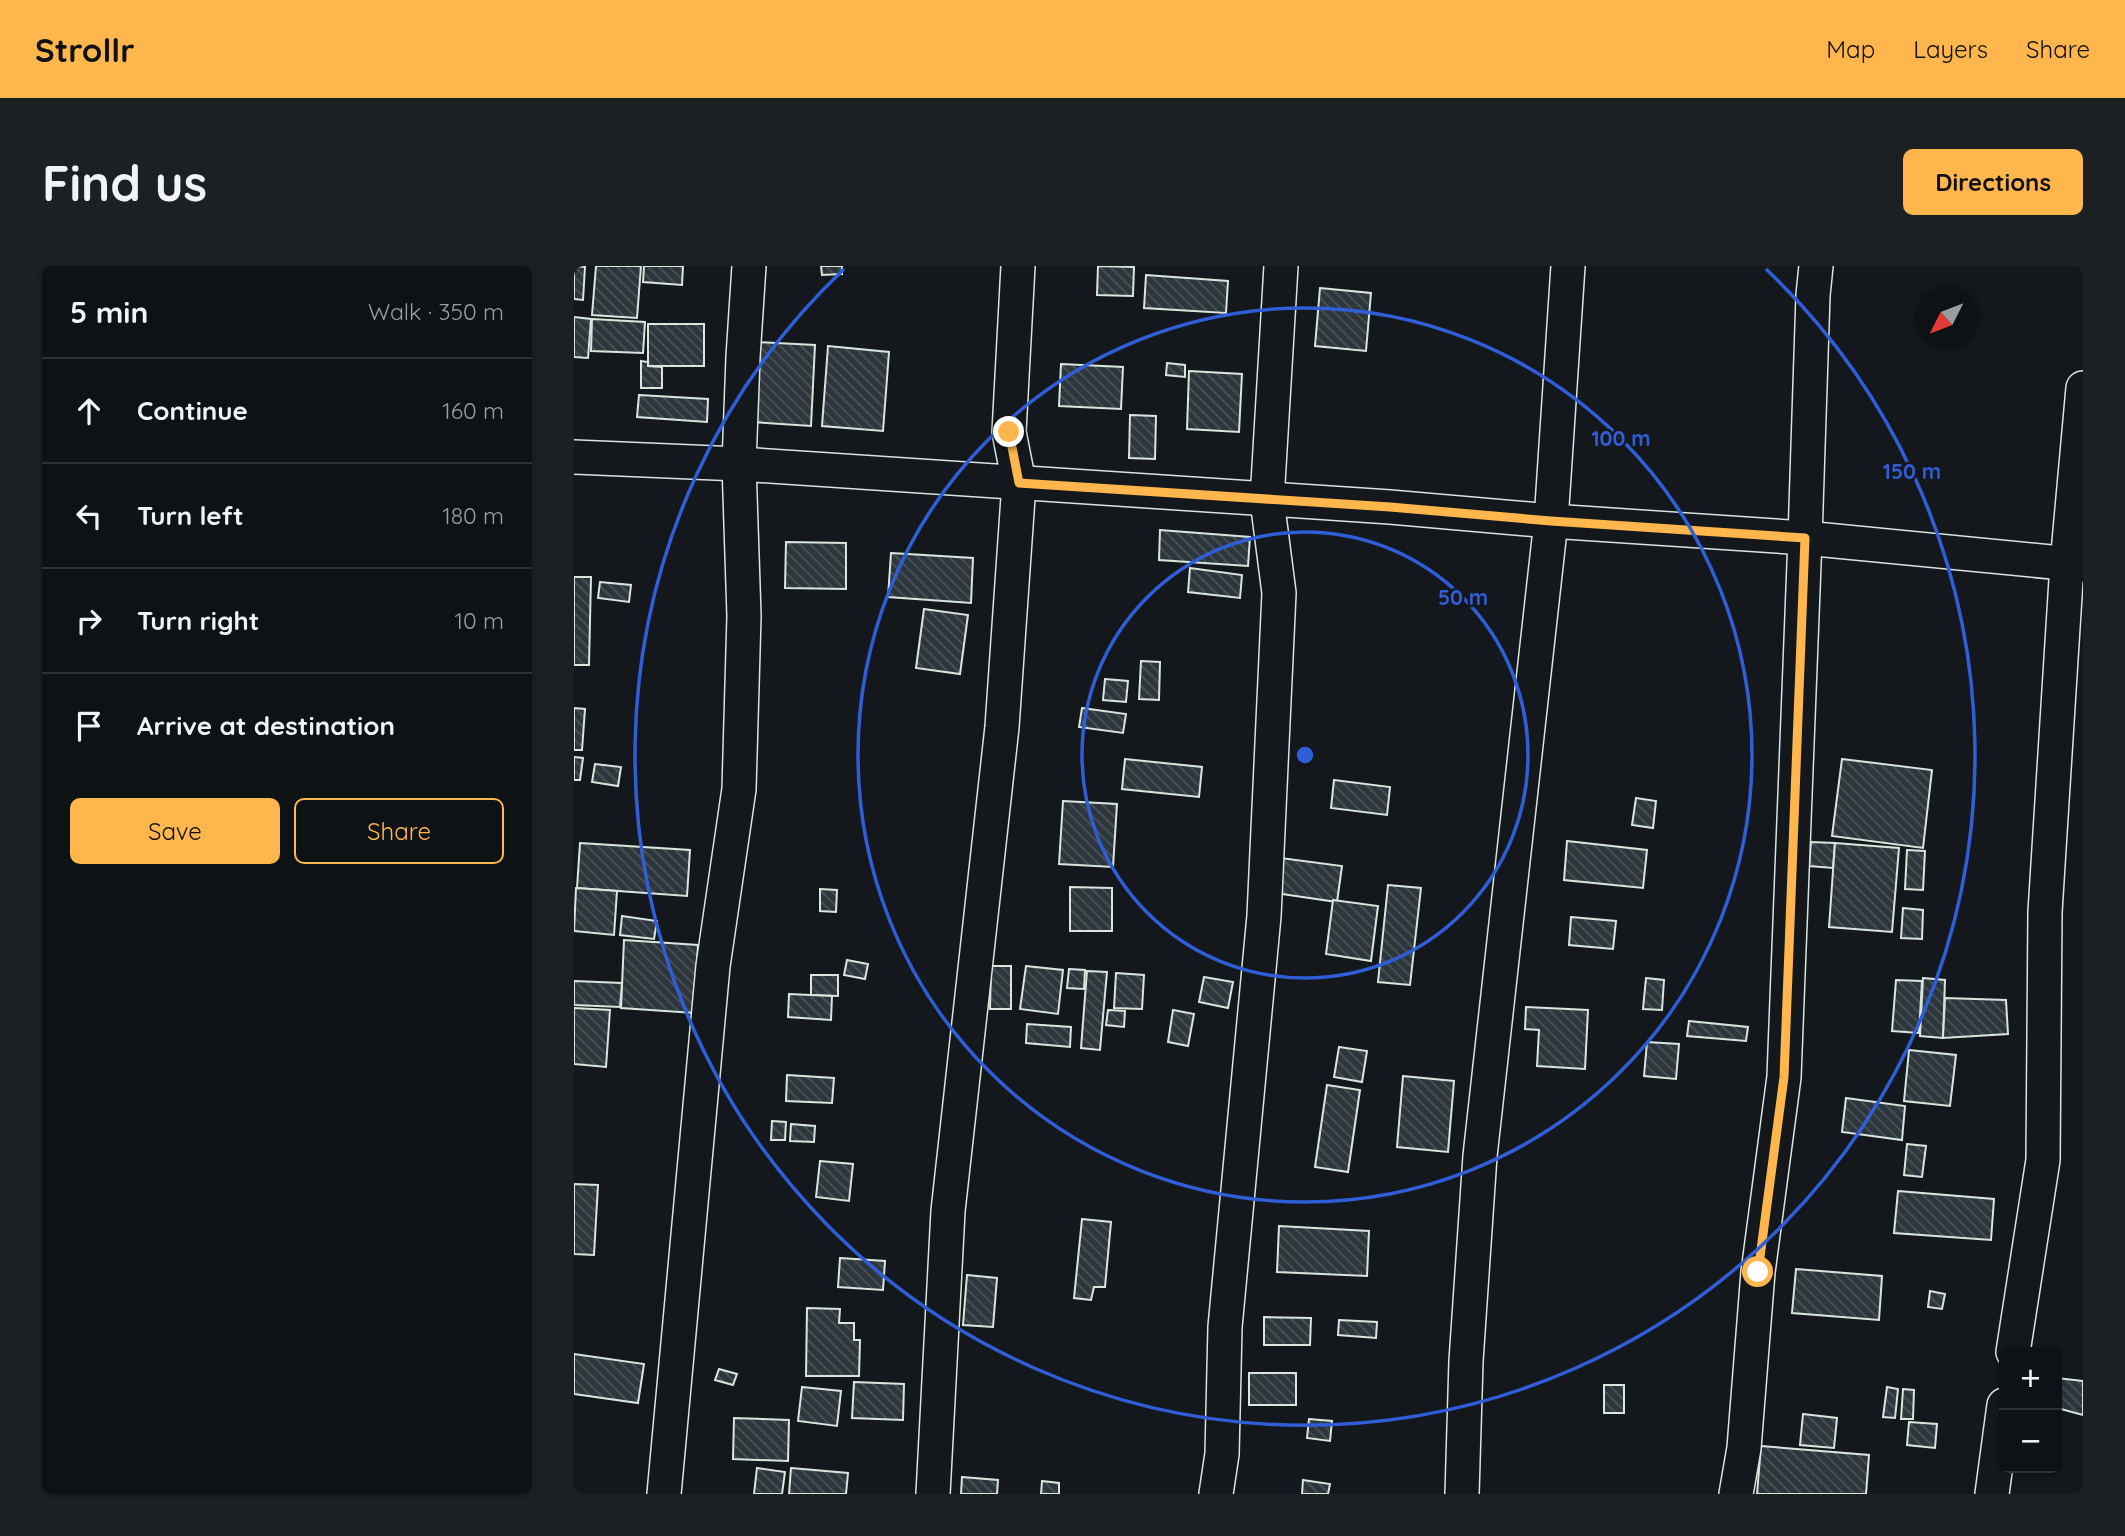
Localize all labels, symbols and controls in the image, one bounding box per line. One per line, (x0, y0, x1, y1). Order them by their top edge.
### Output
text: Strollr (35, 29, 135, 70)
text: Map (1826, 34, 1875, 64)
text: Layers (1913, 34, 1988, 64)
text: Share (2026, 34, 2090, 64)
button: Directions (1903, 149, 2083, 215)
text: Find us (42, 152, 207, 213)
north arrow (1915, 287, 1978, 350)
text: 5 min (70, 293, 148, 331)
text: Walk · 350 m (368, 297, 504, 326)
icon: ahead (70, 392, 108, 430)
text: Continue (137, 394, 248, 427)
text: 160 m (442, 396, 504, 425)
route end (993, 416, 1024, 447)
text: 100 m (1591, 425, 1651, 451)
text: 150 m (1883, 458, 1941, 484)
icon: left (70, 497, 108, 535)
text: Turn left (137, 499, 244, 532)
text: 180 m (442, 501, 504, 530)
text: 50 m (1438, 584, 1488, 610)
icon: right (70, 602, 108, 640)
text: Turn right (137, 604, 259, 637)
text: 10 m (455, 606, 504, 635)
icon: arrive (70, 707, 108, 745)
text: Arrive at destination (137, 709, 395, 742)
centre of rings (1293, 743, 1317, 767)
button: Save (70, 798, 280, 864)
button: Share (294, 798, 504, 864)
route start (1742, 1256, 1773, 1287)
map controls (1999, 1347, 2062, 1473)
button: + (1999, 1347, 2062, 1410)
button: − (1999, 1410, 2062, 1473)

